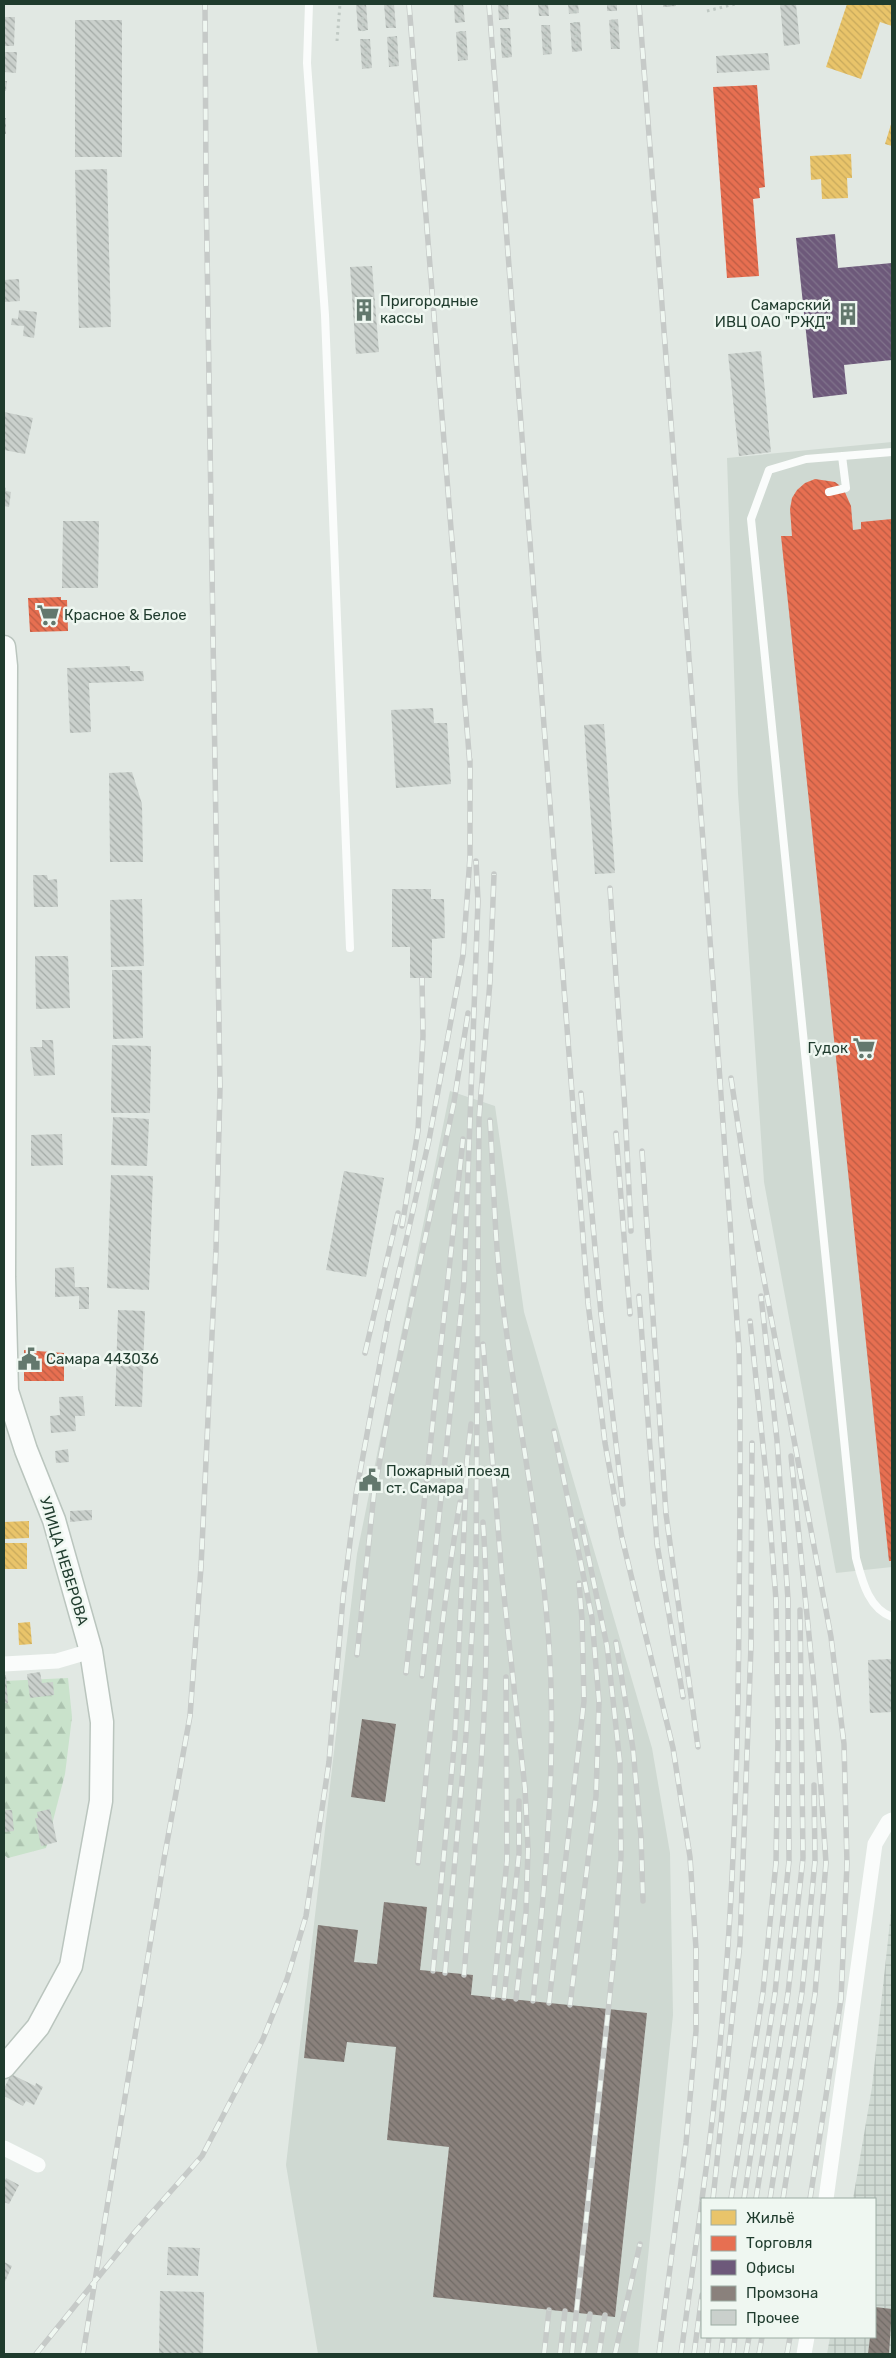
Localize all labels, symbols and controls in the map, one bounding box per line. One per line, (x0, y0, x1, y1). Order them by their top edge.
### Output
place label: Пригородные кассы (380, 292, 478, 327)
place label: Самарский ИВЦ ОАО "РЖД" (715, 296, 831, 331)
building icon: Пригородные кассы (351, 297, 377, 323)
building icon: Самарский ИВЦ ОАО "РЖД" (835, 301, 861, 327)
supermarket icon: Красное & Белое (35, 602, 61, 628)
place label: Красное & Белое (64, 606, 187, 624)
supermarket icon: Гудок (851, 1035, 877, 1061)
place label: Гудок (807, 1039, 848, 1057)
public building icon: Самара 443036 (16, 1346, 42, 1372)
place label: Самара 443036 (46, 1350, 159, 1368)
place label: Пожарный поезд ст. Самара (386, 1462, 510, 1497)
public building icon: Пожарный поезд ст. Самара (357, 1467, 383, 1493)
street label: УЛИЦА НЕВЕРОВА (36, 1494, 92, 1628)
legend (701, 2198, 876, 2338)
text: Жильё (746, 2209, 795, 2227)
text: Торговля (746, 2234, 812, 2252)
text: Офисы (746, 2259, 795, 2277)
text: Промзона (746, 2284, 818, 2302)
text: Прочее (746, 2309, 799, 2327)

